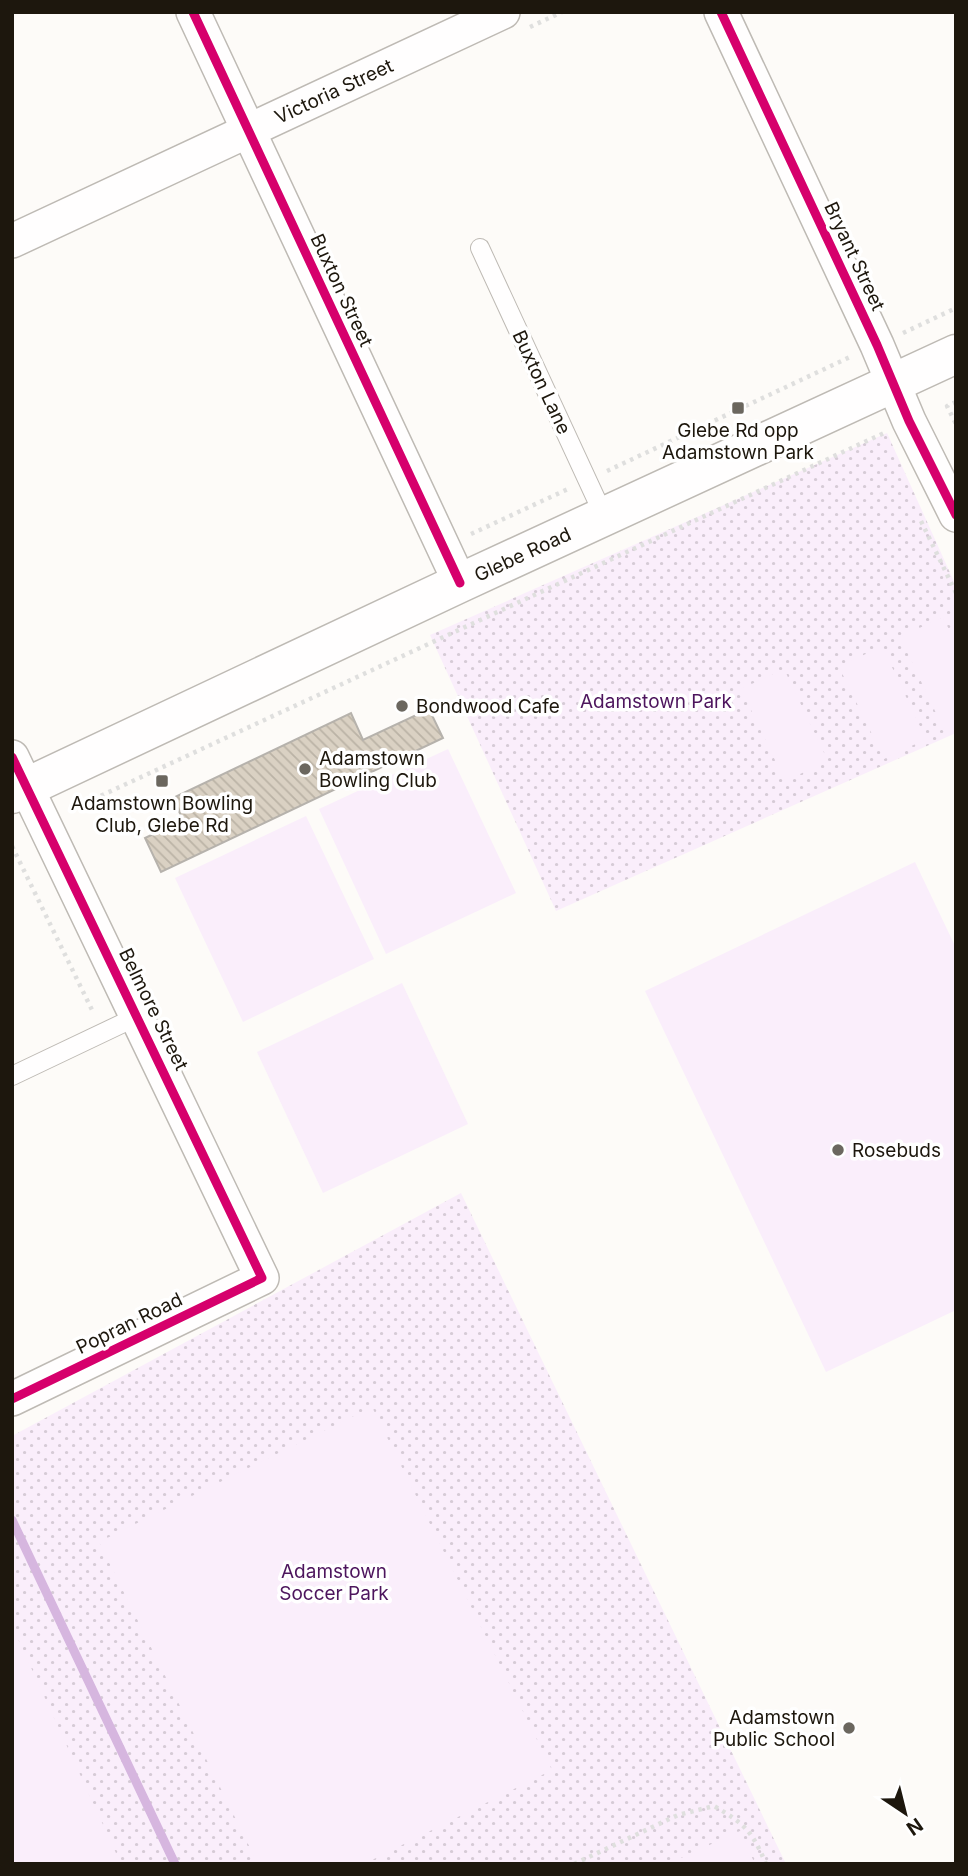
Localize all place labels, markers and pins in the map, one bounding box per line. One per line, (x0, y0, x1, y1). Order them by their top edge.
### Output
marker: Glebe Rd opp Adamstown Park (730, 400, 746, 416)
place label: Glebe Rd opp Adamstown Park (662, 419, 815, 464)
place label: Bondwood Cafe (416, 695, 560, 718)
marker: Bondwood Cafe (394, 698, 410, 714)
place label: Adamstown Bowling Club (319, 747, 437, 792)
marker: Adamstown Bowling Club (297, 761, 313, 777)
marker: Adamstown Bowling Club, Glebe Rd (154, 773, 170, 789)
place label: Adamstown Bowling Club, Glebe Rd (71, 792, 253, 837)
place label: Rosebuds (852, 1139, 941, 1162)
marker: Rosebuds (830, 1142, 846, 1158)
place label: Adamstown Public School (713, 1706, 835, 1751)
marker: Adamstown Public School (841, 1720, 857, 1736)

